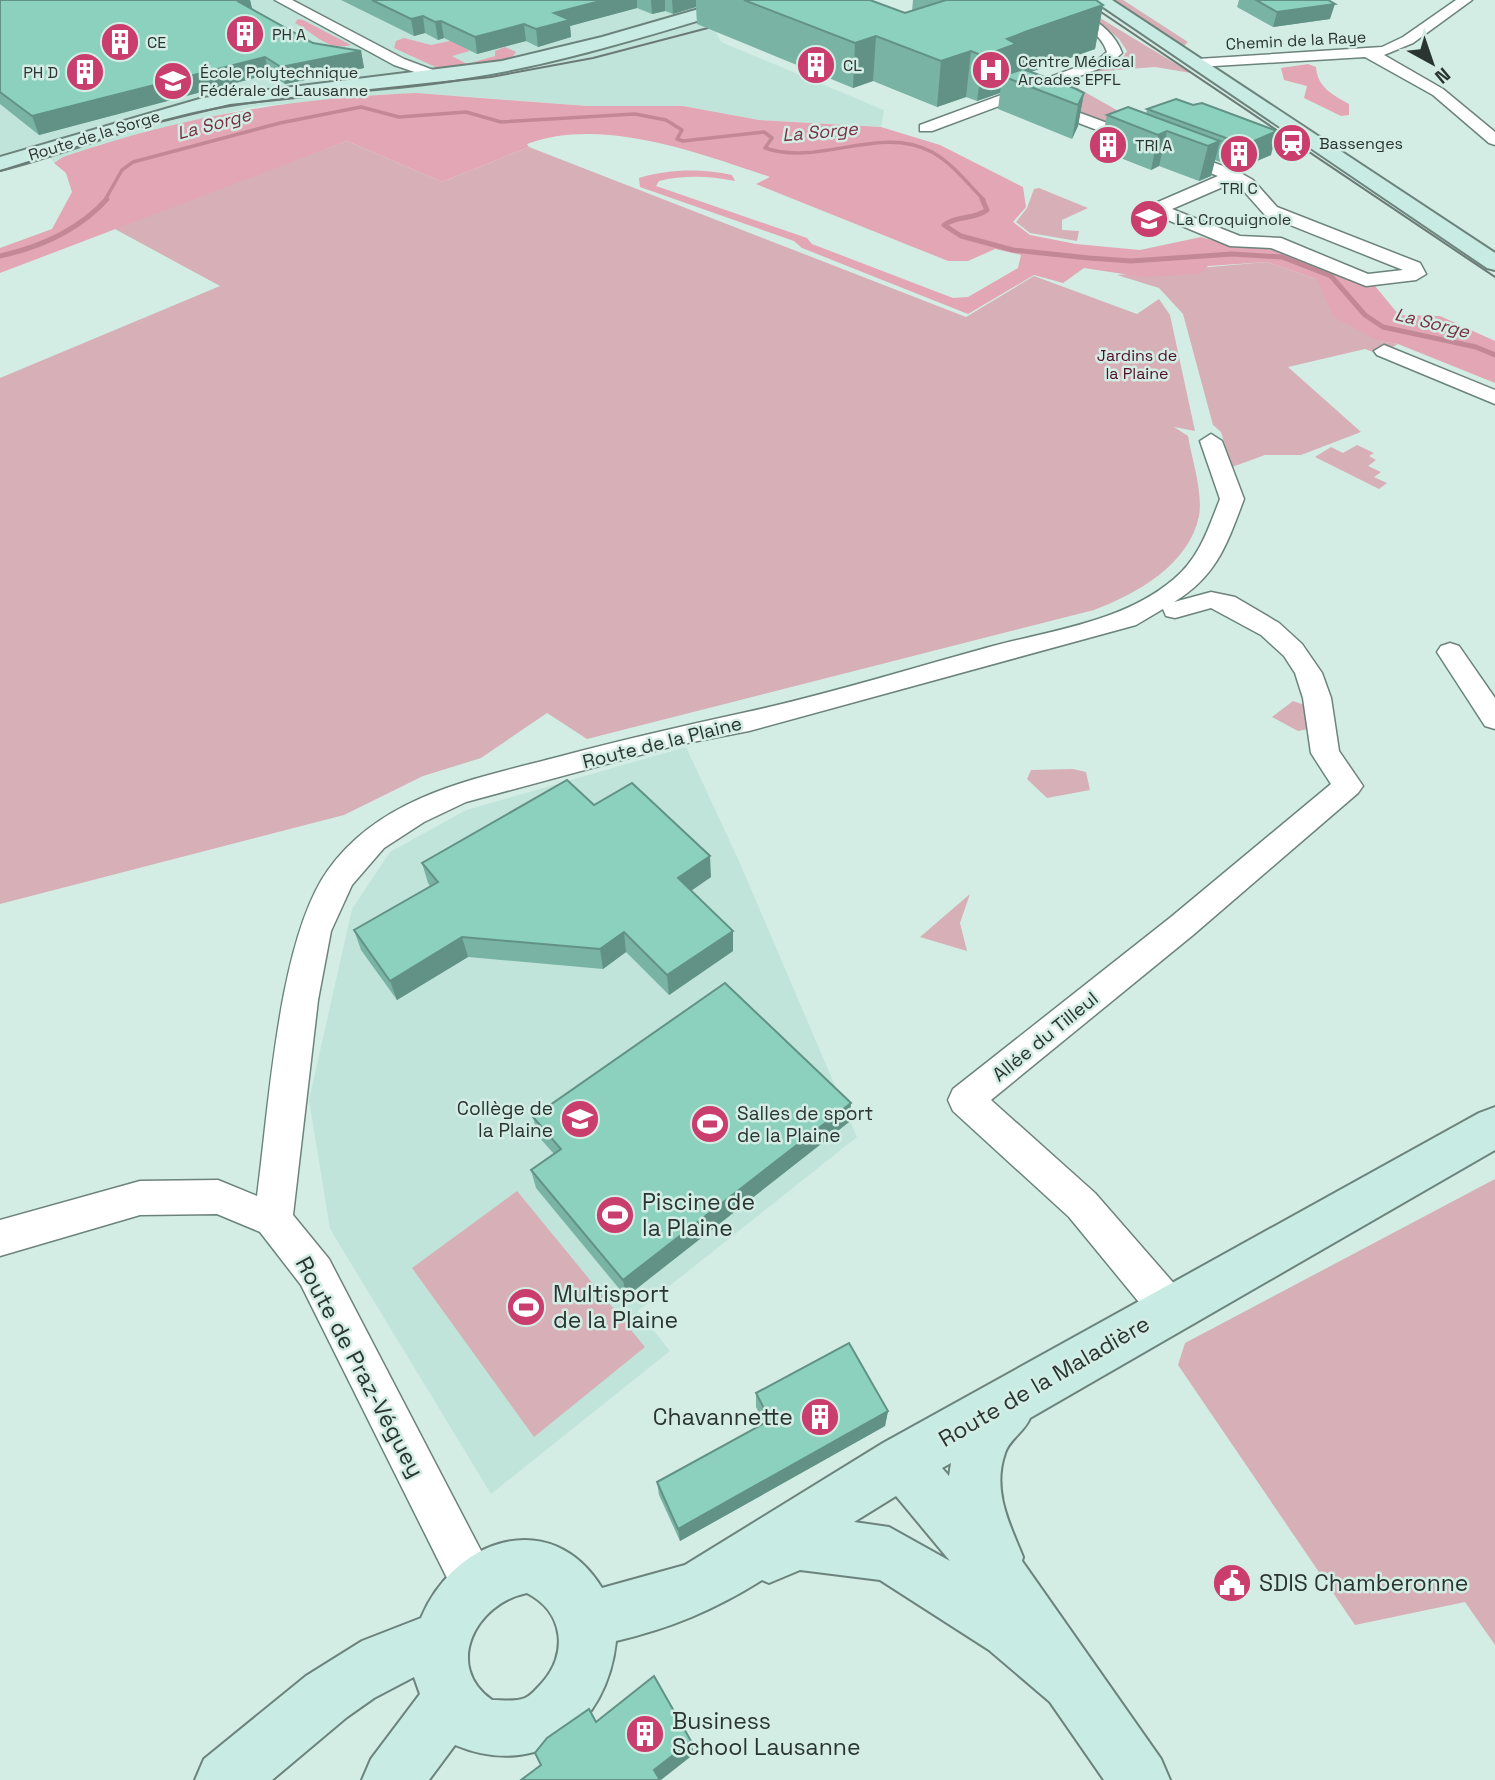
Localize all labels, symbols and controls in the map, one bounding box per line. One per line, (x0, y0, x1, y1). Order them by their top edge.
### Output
building icon: PH A (224, 13, 266, 55)
building icon: CE (99, 21, 141, 63)
place label: PH A (272, 24, 306, 45)
street label: Chemin de la Raye (1225, 26, 1367, 55)
north arrow (1397, 28, 1467, 98)
place label: CE (147, 32, 166, 53)
building icon: CL (795, 44, 837, 86)
hospital icon: Centre Médical Arcades EPFL (970, 49, 1012, 91)
building icon: PH D (64, 51, 106, 93)
place label: Centre Médical Arcades EPFL (1018, 51, 1134, 90)
place label: CL (843, 55, 862, 76)
school or university icon: École Polytechnique Fédérale de Lausanne (152, 60, 194, 102)
place label: PH D (23, 62, 58, 83)
place label: École Polytechnique Fédérale de Lausanne (200, 62, 368, 101)
text: N (1430, 62, 1456, 89)
water label: La Sorge (174, 102, 255, 144)
street label: Route de la Sorge (26, 105, 163, 166)
water label: La Sorge (781, 117, 860, 146)
station icon: Bassenges (1271, 122, 1313, 164)
building icon: TRI A (1087, 124, 1129, 166)
building icon: TRI C (1218, 133, 1260, 175)
place label: Bassenges (1319, 133, 1403, 154)
place label: TRI A (1135, 135, 1172, 156)
place label: TRI C (1220, 178, 1258, 199)
school or university icon: La Croquignole (1128, 198, 1170, 240)
place label: La Croquignole (1176, 209, 1291, 230)
water label: La Sorge (1393, 302, 1473, 343)
park label: Jardins de la Plaine (1097, 345, 1177, 384)
street label: Route de la Plaine (580, 711, 744, 774)
street label: Allée du Tilleul (987, 986, 1103, 1087)
place label: Collège de la Plaine (457, 1096, 553, 1143)
school or university icon: Collège de la Plaine (559, 1098, 601, 1140)
place label: Salles de sport de la Plaine (737, 1101, 873, 1148)
sports icon: Salles de sport de la Plaine (689, 1103, 731, 1145)
place label: Piscine de la Plaine (642, 1187, 755, 1243)
sports icon: Piscine de la Plaine (594, 1194, 636, 1236)
street label: Route de Praz-Véguey (289, 1251, 431, 1483)
place label: Multisport de la Plaine (553, 1279, 678, 1335)
sports icon: Multisport de la Plaine (505, 1286, 547, 1328)
street label: Route de la Maladière (933, 1308, 1155, 1454)
building icon: Chavannette (799, 1396, 841, 1438)
place label: Chavannette (653, 1402, 793, 1432)
public building icon: SDIS Chamberonne (1211, 1562, 1253, 1604)
place label: SDIS Chamberonne (1259, 1568, 1468, 1598)
place label: Business School Lausanne (672, 1706, 861, 1762)
building icon: Business School Lausanne (624, 1713, 666, 1755)

